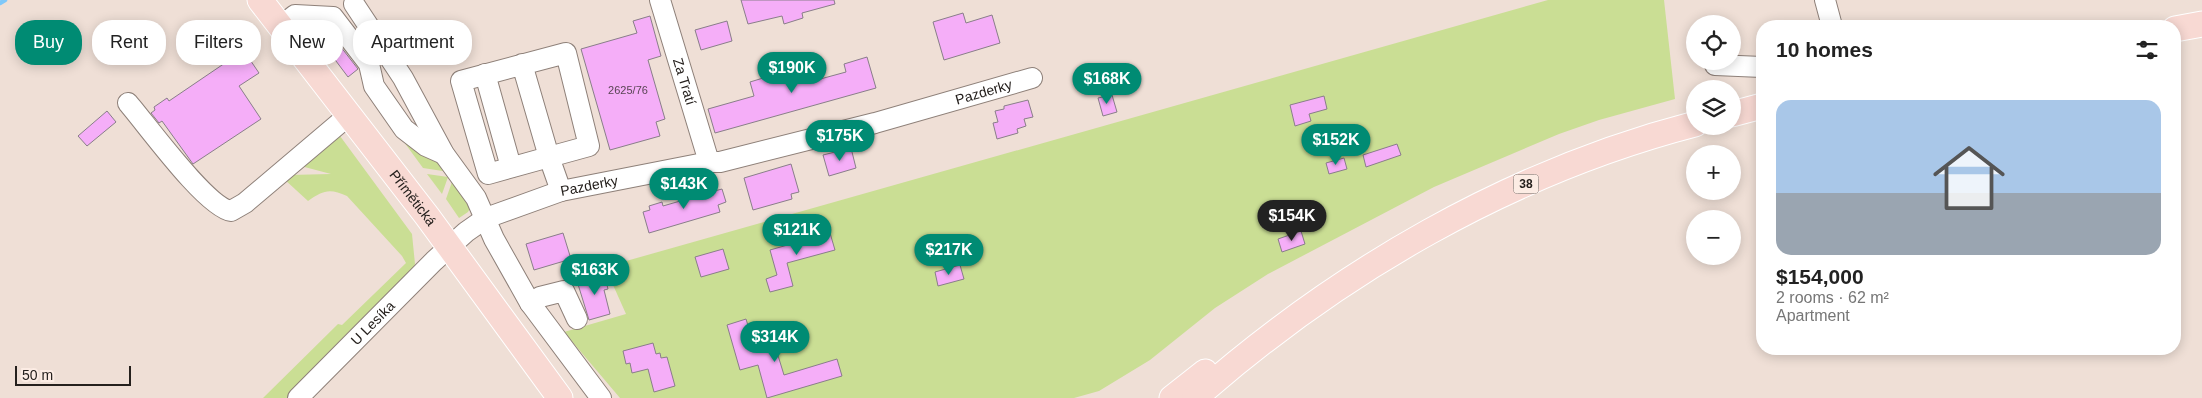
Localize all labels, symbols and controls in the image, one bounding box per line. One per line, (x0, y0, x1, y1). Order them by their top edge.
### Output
map controls (1686, 15, 1741, 265)
button: locate (1686, 15, 1741, 70)
chip: Buy (15, 20, 82, 65)
chip: Rent (92, 20, 166, 65)
chip: Filters (176, 20, 261, 65)
chip: New (271, 20, 343, 65)
chip: Apartment (353, 20, 472, 65)
icon: filters (2133, 36, 2161, 64)
text: 10 homes (1776, 38, 1873, 61)
pin: $190K (757, 52, 827, 94)
street label: Za Tratí (670, 56, 699, 107)
text: $190K (768, 59, 816, 76)
pin: $168K (1072, 62, 1142, 105)
text: $168K (1083, 70, 1131, 87)
street label: Pazderky (953, 76, 1014, 108)
button: layers (1686, 80, 1741, 135)
house number: 2625/76 (608, 84, 648, 96)
pin: $175K (805, 120, 875, 162)
pin: $152K (1301, 124, 1371, 166)
text: $175K (816, 127, 864, 144)
text: $152K (1312, 131, 1360, 148)
icon: home (1924, 133, 2014, 223)
button: + (1686, 145, 1741, 200)
street label: Přímětická (386, 167, 440, 229)
pin: $143K (649, 168, 719, 210)
street label: Pazderky (559, 172, 619, 199)
road number: 38 (1514, 174, 1538, 193)
text: $143K (660, 175, 708, 192)
pin: $154K (1257, 200, 1327, 242)
text: $154K (1268, 207, 1316, 224)
button: − (1686, 210, 1741, 265)
pin: $121K (762, 214, 832, 256)
text: $121K (773, 221, 821, 238)
pin: $217K (914, 234, 984, 276)
text: $217K (925, 241, 973, 258)
pin: $163K (560, 254, 630, 296)
text: $163K (571, 261, 619, 278)
text: $154,000 (1776, 265, 1864, 288)
text: 2 rooms · 62 m² (1776, 289, 1889, 306)
street label: U Lesíka (348, 297, 398, 348)
text: Apartment (1776, 307, 1850, 324)
pin: $314K (740, 320, 810, 363)
text: $314K (751, 328, 799, 345)
scale bar (15, 363, 131, 386)
text: 50 m (22, 367, 53, 383)

